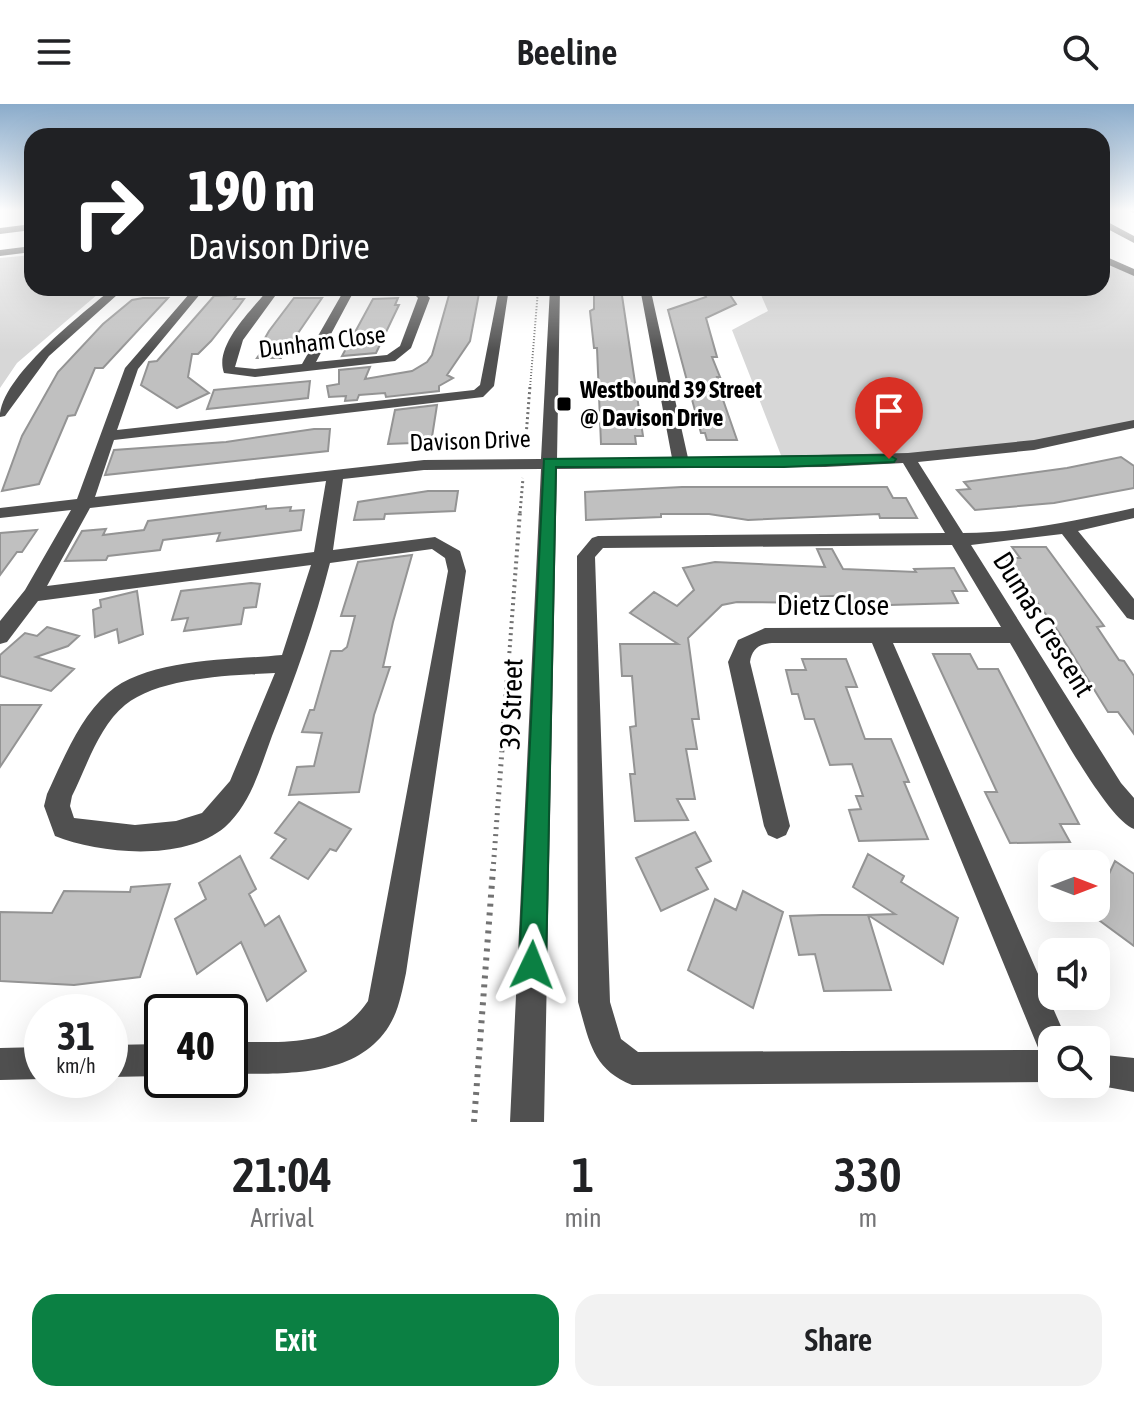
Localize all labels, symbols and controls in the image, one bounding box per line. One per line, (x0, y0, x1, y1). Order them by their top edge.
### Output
icon: menu (32, 30, 76, 74)
icon: search (1058, 30, 1102, 74)
text: Beeline (516, 31, 618, 73)
text: 190 m (188, 159, 315, 223)
icon: right (56, 160, 160, 264)
text: Davison Drive (188, 225, 370, 267)
street label: Dunham Close (257, 320, 387, 363)
place label: Westbound 39 Street @ Davison Drive (579, 376, 762, 431)
pin (855, 377, 923, 459)
icon: arrive (867, 389, 911, 433)
marker: Westbound 39 Street @ Davison Drive (555, 395, 573, 413)
street label: Davison Drive (409, 425, 531, 456)
street label: Dumas Crescent (987, 546, 1101, 702)
street label: Dietz Close (777, 589, 889, 621)
street label: 39 Street (493, 658, 529, 750)
north arrow (1038, 850, 1110, 922)
map controls (1038, 850, 1110, 1098)
position arrow (490, 923, 574, 1007)
button: sound (1038, 938, 1110, 1010)
speed limit sign: 40 (144, 994, 248, 1098)
text: 31 (57, 1013, 95, 1058)
button: search (1038, 1026, 1110, 1098)
text: km/h (56, 1054, 96, 1077)
text: 21:04 (232, 1147, 332, 1202)
text: 1 (572, 1147, 594, 1202)
text: 330 (834, 1147, 902, 1202)
text: Arrival (250, 1203, 314, 1233)
text: min (564, 1203, 602, 1233)
text: m (858, 1203, 877, 1233)
button: Exit (32, 1294, 559, 1386)
button: Share (575, 1294, 1102, 1386)

